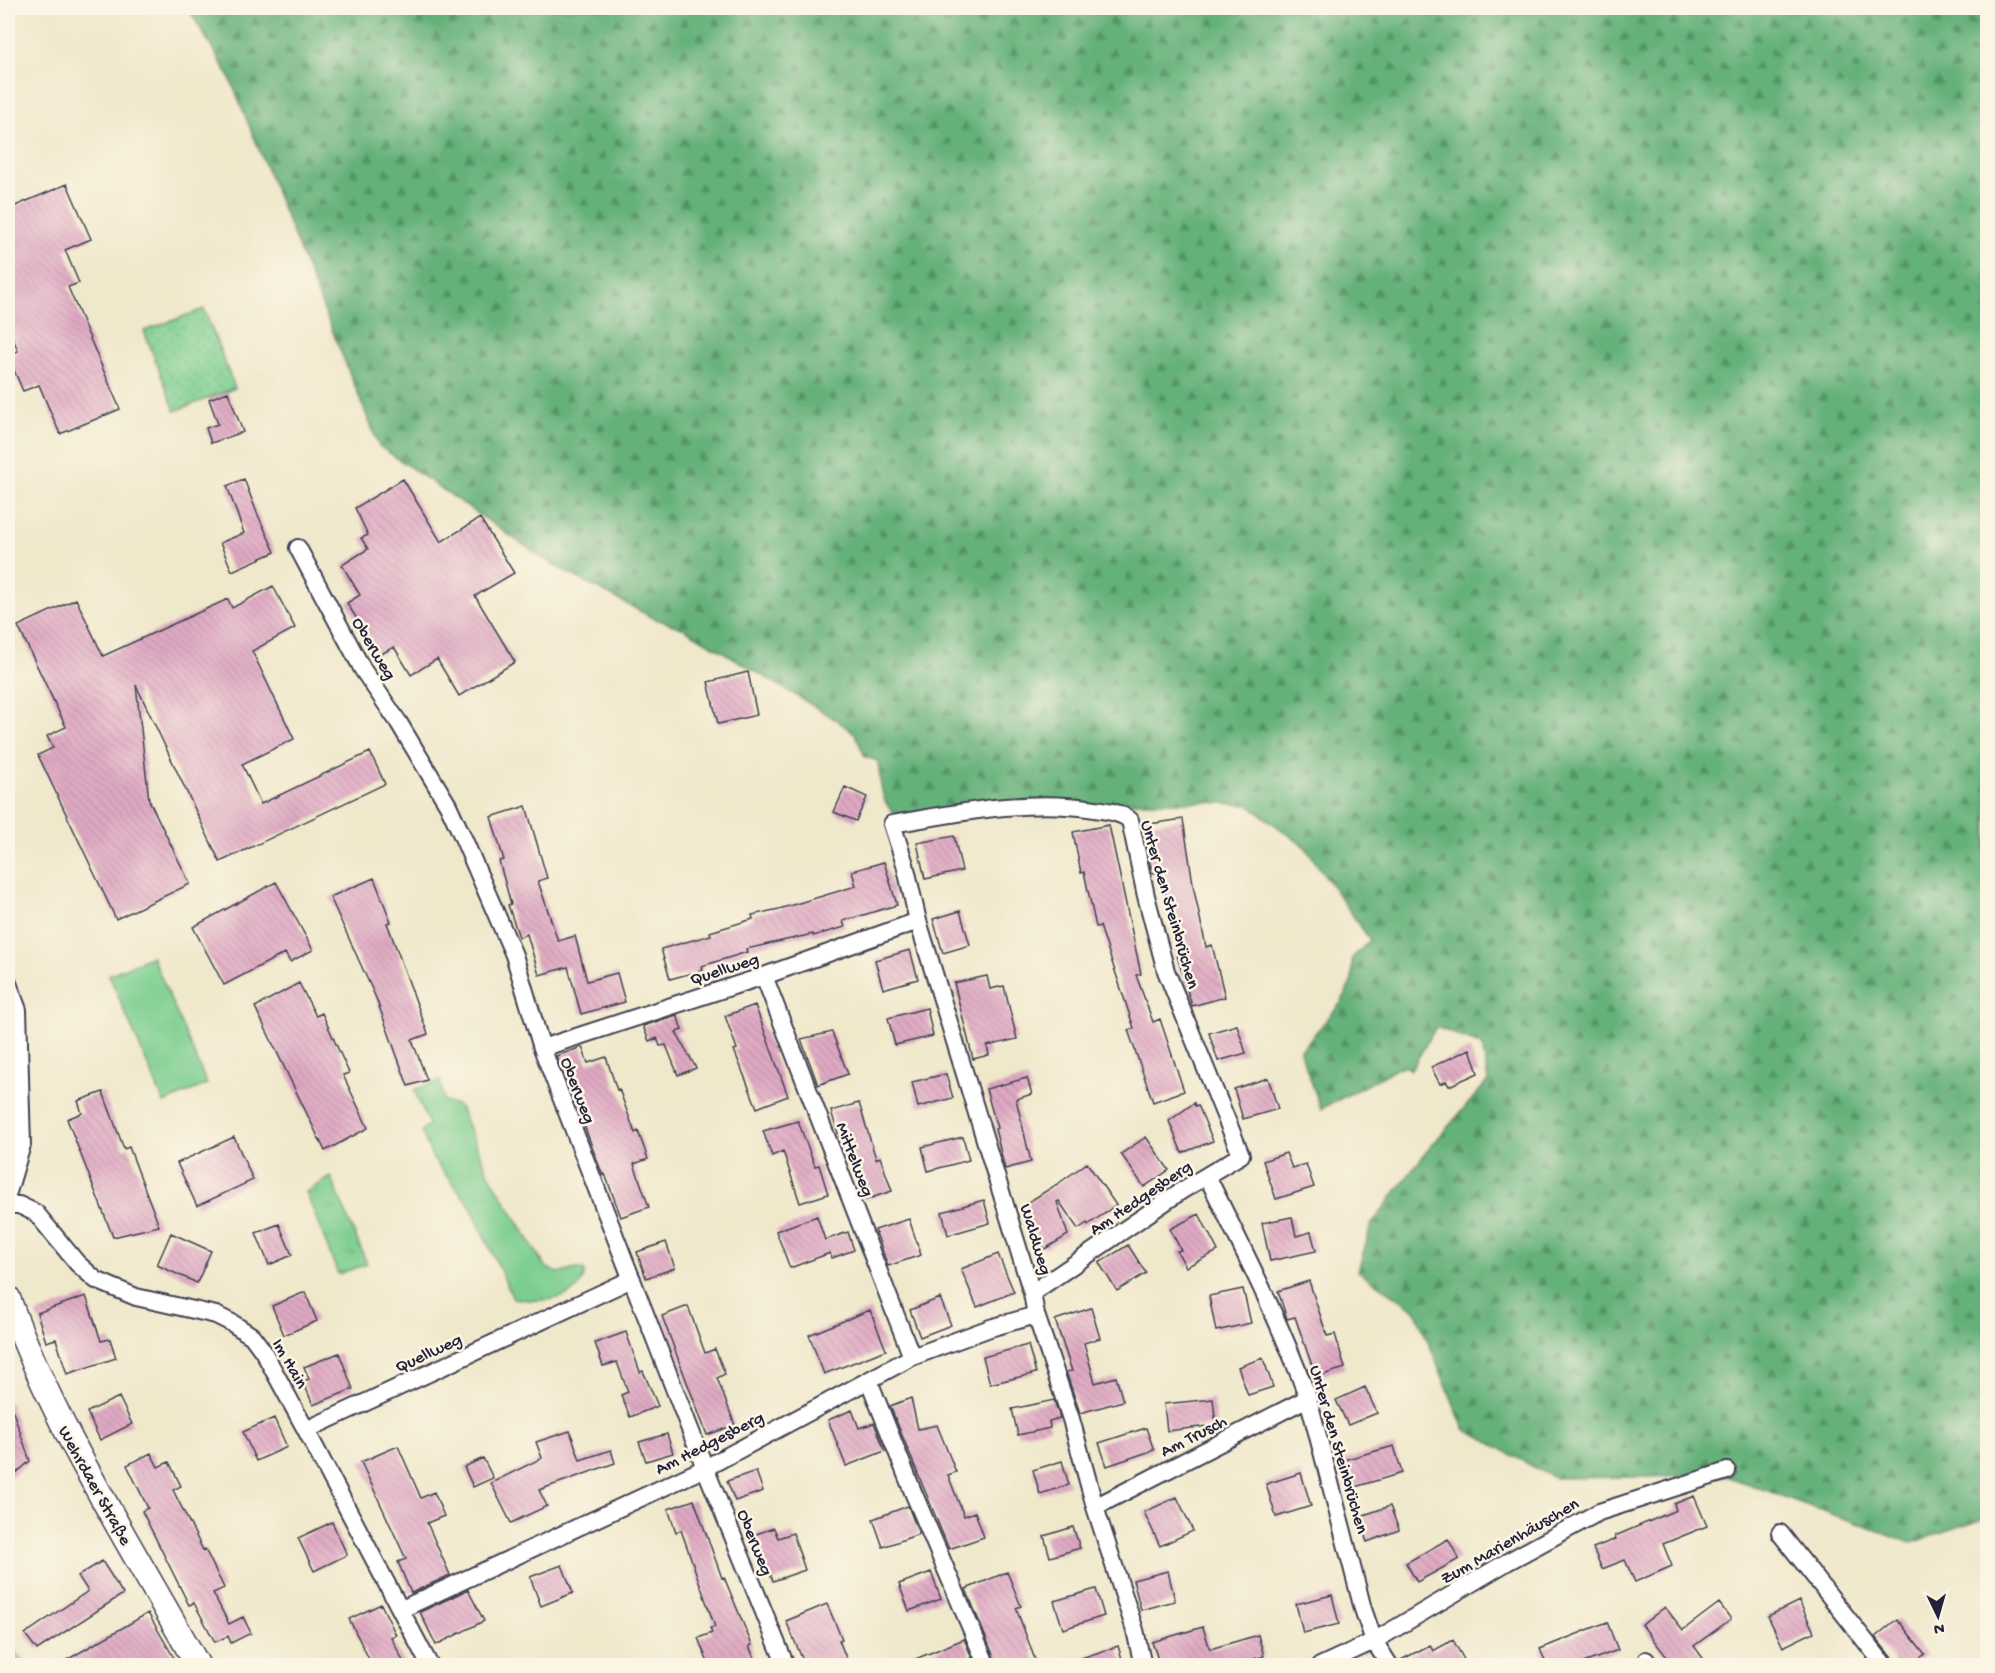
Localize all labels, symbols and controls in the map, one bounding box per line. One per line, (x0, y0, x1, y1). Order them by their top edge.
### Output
street label: Oberweg (346, 614, 400, 684)
street label: Unter den Steinbrüchen (1134, 818, 1203, 992)
street label: Quellweg (688, 949, 762, 991)
street label: Oberweg (554, 1055, 599, 1127)
street label: Mittelweg (830, 1120, 877, 1200)
street label: Am Hedgesberg (1086, 1157, 1197, 1241)
street label: Waldweg (1014, 1202, 1055, 1278)
street label: Quellweg (392, 1330, 466, 1379)
street label: Im Hain (266, 1336, 312, 1393)
street label: Unter den Steinbrüchen (1303, 1363, 1372, 1537)
street label: Am Hedgesberg (652, 1408, 768, 1481)
street label: Am Trusch (1157, 1411, 1231, 1463)
street label: Wehrdaer Straße (52, 1423, 136, 1550)
street label: Zum Marienhäuschen (1437, 1494, 1583, 1590)
street label: Oberweg (731, 1507, 776, 1579)
north arrow (1908, 1586, 1968, 1646)
text: N (1932, 1618, 1945, 1637)

